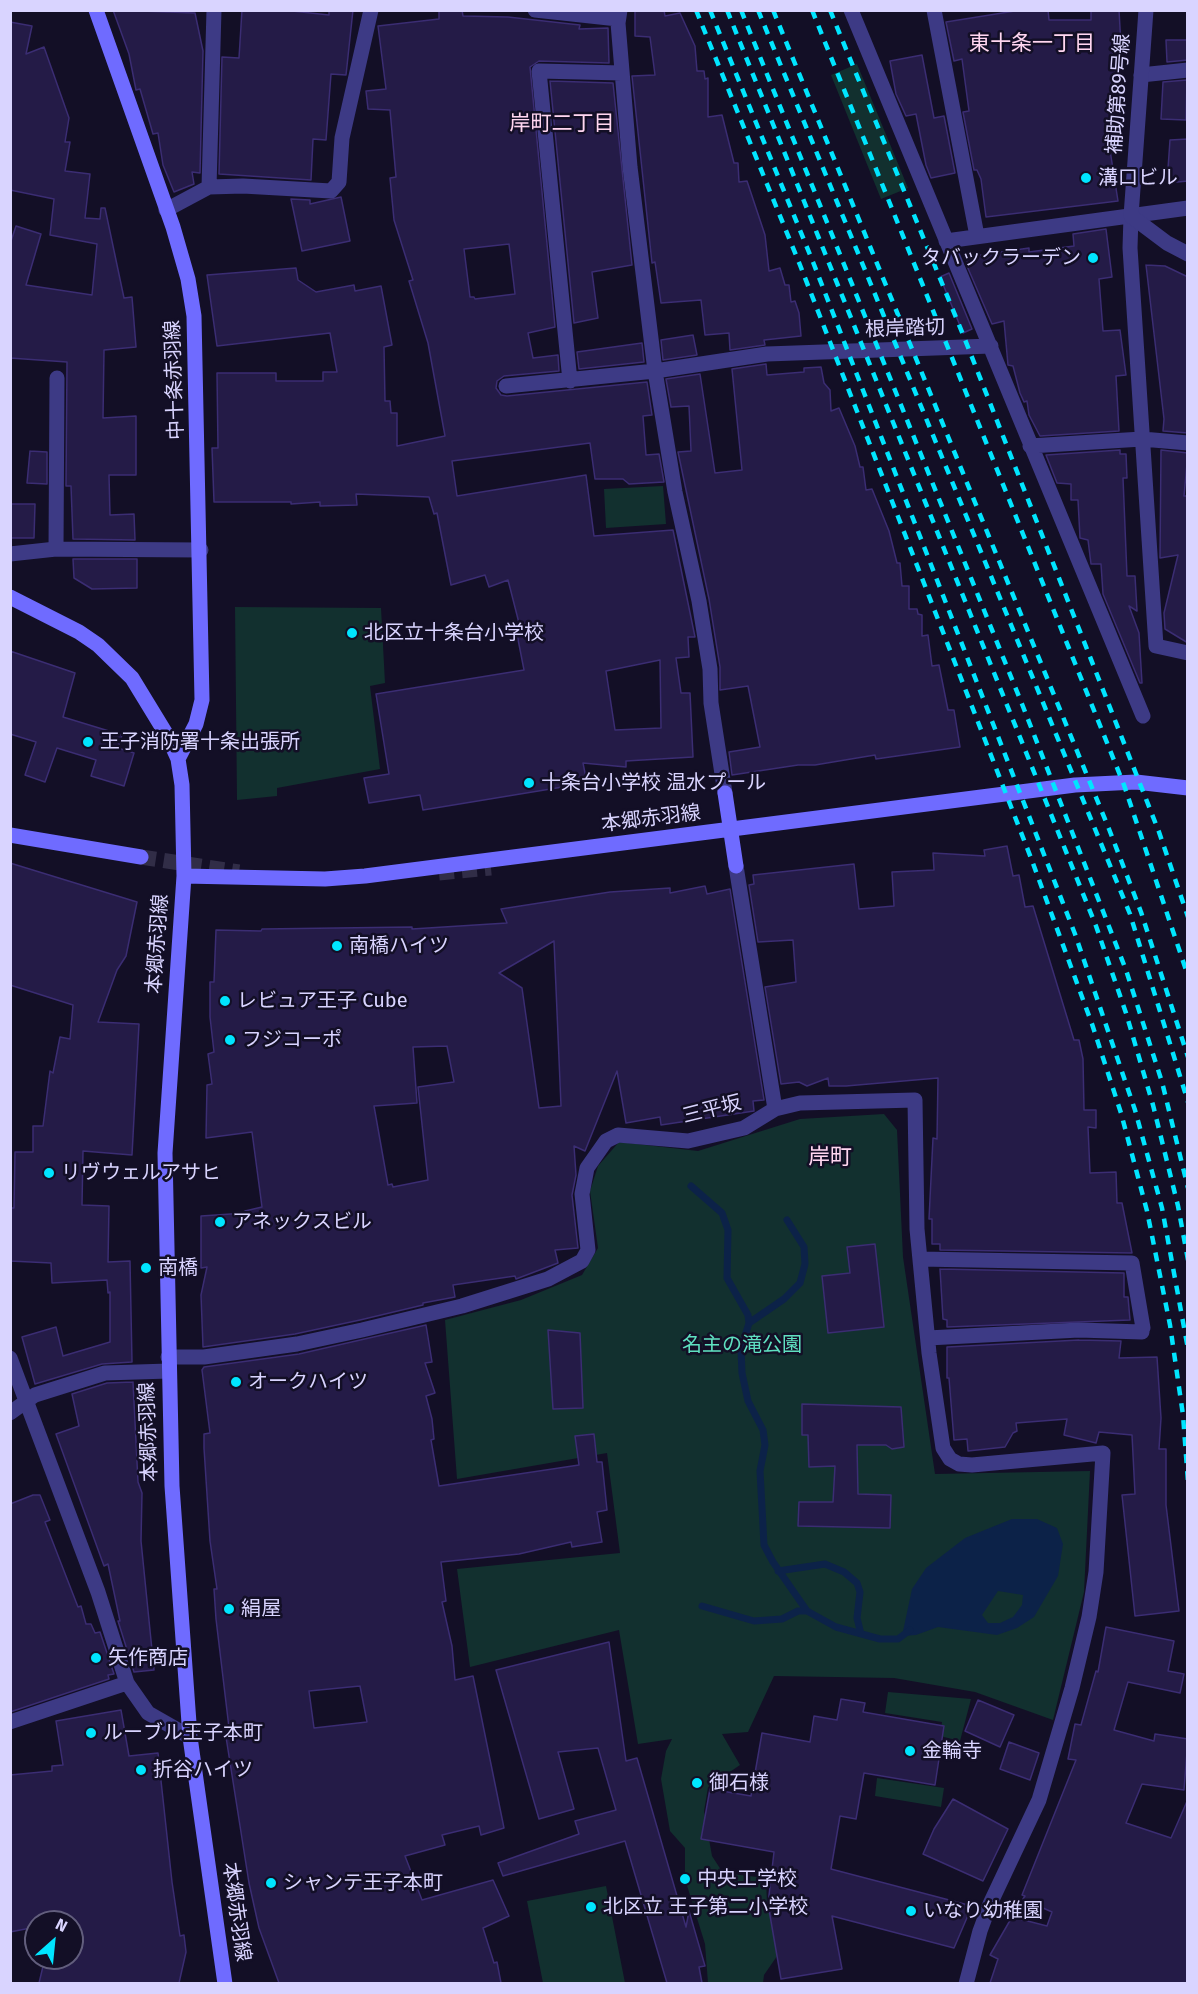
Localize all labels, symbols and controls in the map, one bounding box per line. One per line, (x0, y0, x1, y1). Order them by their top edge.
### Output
district label: 東十条一丁目 (969, 31, 1095, 57)
street label: 補助第89号線 (1103, 33, 1135, 155)
district label: 岸町二丁目 (510, 111, 614, 137)
place label: 溝口ビル (1098, 166, 1178, 190)
marker: 溝口ビル (1079, 171, 1093, 185)
place label: タバックラーデン (921, 246, 1081, 270)
marker: タバックラーデン (1086, 251, 1100, 265)
street label: 根岸踏切 (865, 316, 945, 342)
street label: 中十条赤羽線 (161, 320, 189, 440)
place label: 北区立十条台小学校 (364, 621, 544, 645)
marker: 北区立十条台小学校 (345, 626, 359, 640)
place label: 王子消防署十条出張所 (100, 730, 300, 754)
marker: 王子消防署十条出張所 (81, 735, 95, 749)
place label: 十条台小学校 温水プール (541, 771, 766, 795)
marker: 十条台小学校 温水プール (522, 776, 536, 790)
street label: 本郷赤羽線 (600, 801, 702, 837)
street label: 本郷赤羽線 (143, 893, 173, 995)
place label: 南橋ハイツ (349, 934, 449, 958)
marker: 南橋ハイツ (330, 939, 344, 953)
place label: レビュア王子 Cube (237, 989, 408, 1013)
marker: レビュア王子 Cube (218, 994, 232, 1008)
place label: フジコーポ (242, 1028, 342, 1052)
marker: フジコーポ (223, 1033, 237, 1047)
street label: 三平坂 (680, 1091, 744, 1129)
district label: 岸町 (808, 1145, 852, 1171)
place label: リヴウェルアサヒ (61, 1161, 221, 1185)
marker: リヴウェルアサヒ (42, 1166, 56, 1180)
place label: アネックスビル (232, 1210, 372, 1234)
marker: アネックスビル (213, 1215, 227, 1229)
place label: 南橋 (158, 1256, 198, 1280)
marker: 南橋 (139, 1261, 153, 1275)
park label: 名主の滝公園 (682, 1333, 802, 1357)
place label: オークハイツ (248, 1370, 368, 1394)
marker: オークハイツ (229, 1375, 243, 1389)
street label: 本郷赤羽線 (135, 1382, 163, 1482)
place label: 絹屋 (241, 1597, 281, 1621)
marker: 絹屋 (222, 1602, 236, 1616)
place label: 矢作商店 (108, 1646, 188, 1670)
marker: 矢作商店 (89, 1651, 103, 1665)
place label: ルーブル王子本町 (103, 1721, 263, 1745)
marker: ルーブル王子本町 (84, 1726, 98, 1740)
place label: 金輪寺 (922, 1739, 982, 1763)
marker: 金輪寺 (903, 1744, 917, 1758)
place label: 折谷ハイツ (153, 1758, 253, 1782)
marker: 折谷ハイツ (134, 1763, 148, 1777)
place label: 御石様 (709, 1771, 769, 1795)
marker: 御石様 (690, 1776, 704, 1790)
street label: 本郷赤羽線 (217, 1861, 255, 1963)
place label: 中央工学校 (697, 1867, 797, 1891)
place label: シャンテ王子本町 (283, 1871, 443, 1895)
marker: 中央工学校 (678, 1872, 692, 1886)
marker: シャンテ王子本町 (264, 1876, 278, 1890)
place label: 北区立 王子第二小学校 (603, 1895, 808, 1919)
place label: いなり幼稚園 (923, 1899, 1043, 1923)
marker: 北区立 王子第二小学校 (584, 1900, 598, 1914)
marker: いなり幼稚園 (904, 1904, 918, 1918)
north arrow (24, 1910, 84, 1970)
text: N (52, 1914, 71, 1936)

